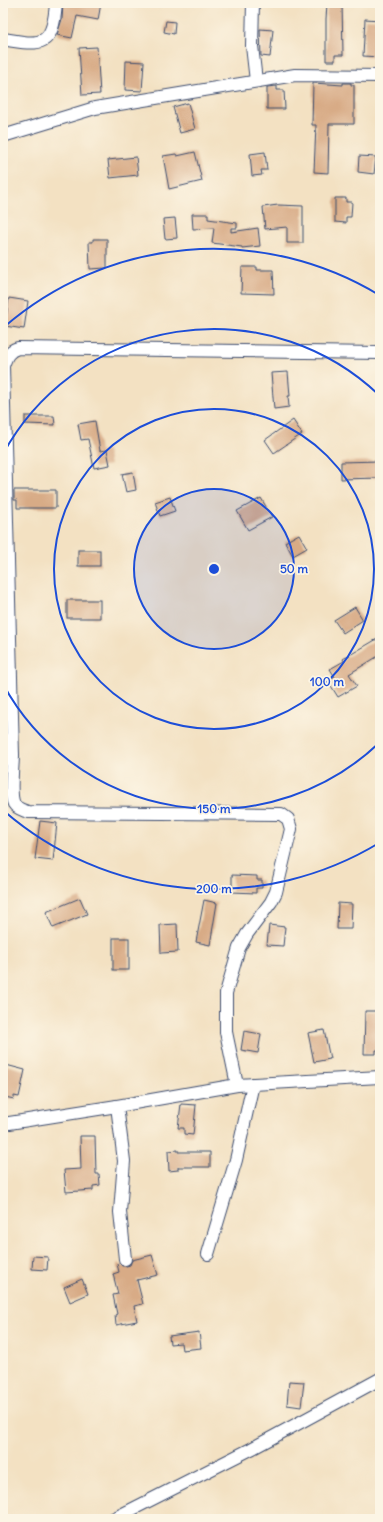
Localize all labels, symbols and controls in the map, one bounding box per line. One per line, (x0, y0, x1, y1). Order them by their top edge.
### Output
text: 50 m (280, 561, 309, 576)
centre of rings (207, 562, 221, 576)
text: 100 m (310, 674, 344, 689)
text: 150 m (198, 801, 231, 816)
text: 200 m (196, 881, 232, 896)

